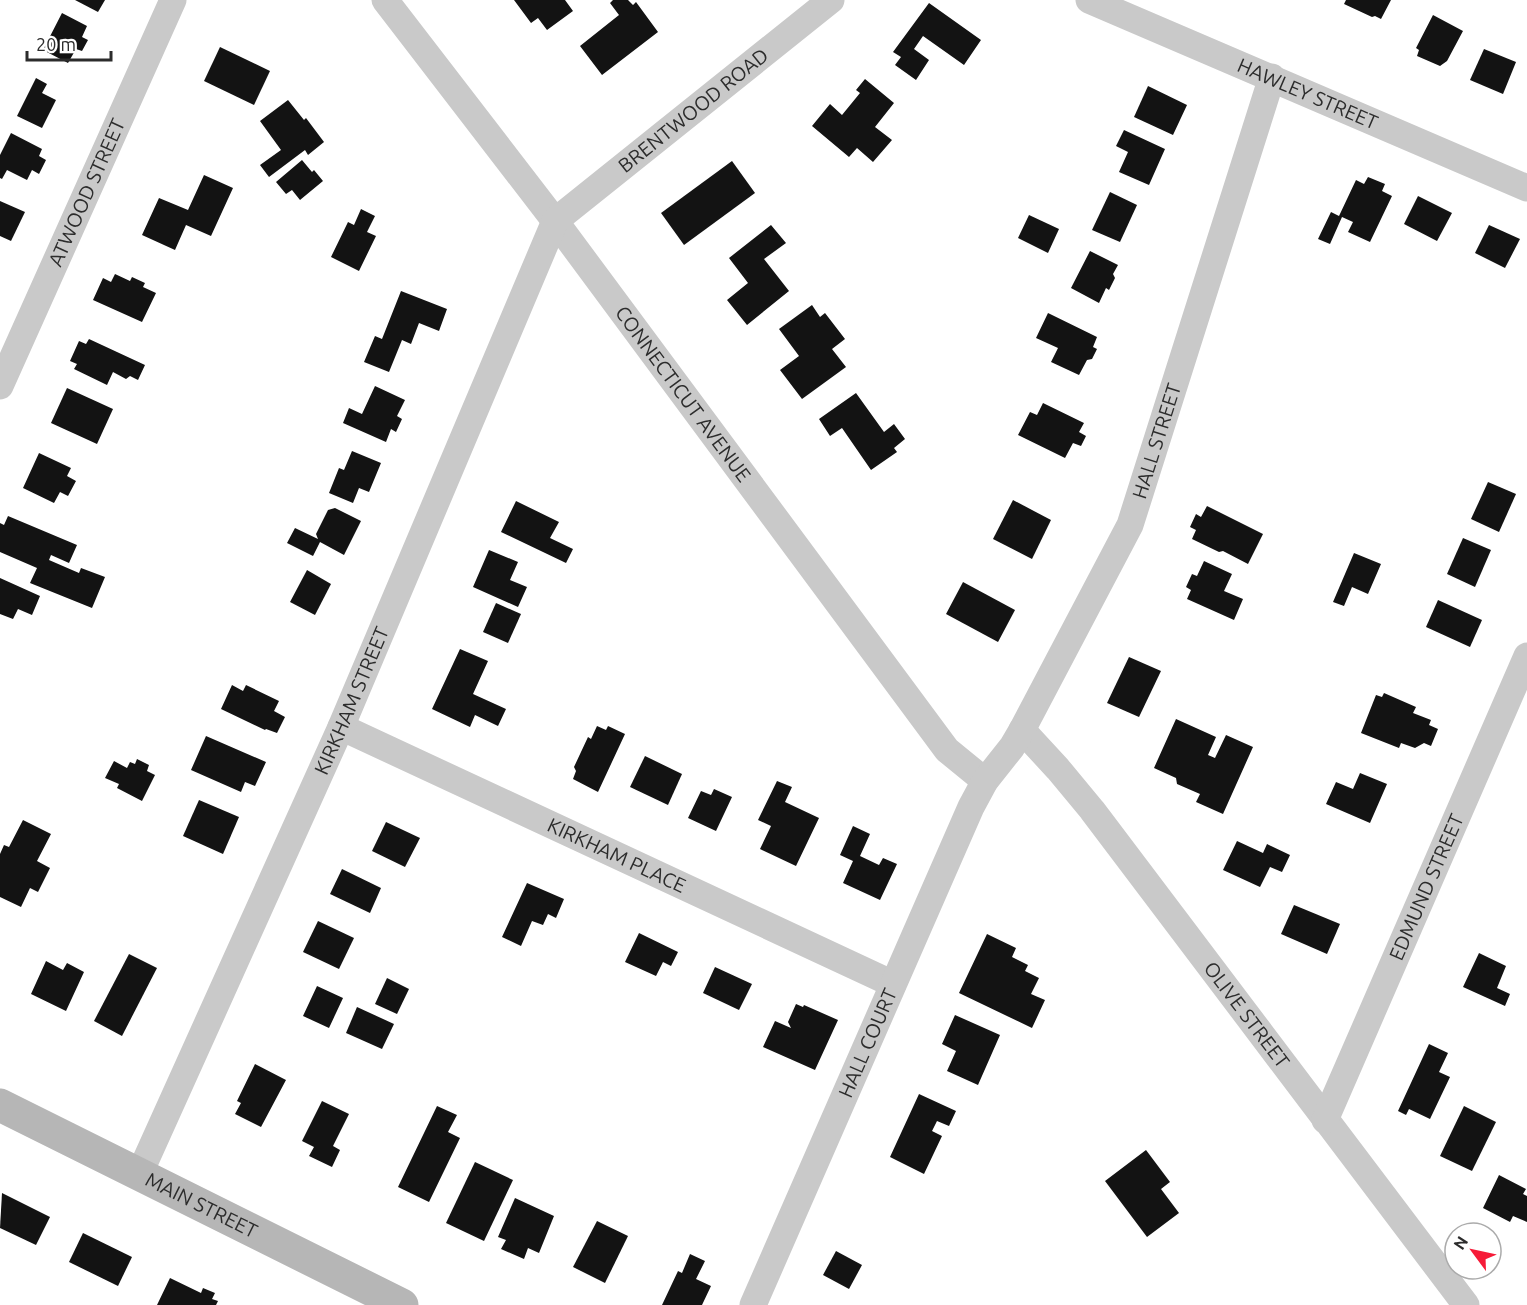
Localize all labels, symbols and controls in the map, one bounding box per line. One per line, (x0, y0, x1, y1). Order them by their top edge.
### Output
scale bar (27, 24, 111, 62)
text: 20 m (36, 34, 76, 54)
street label: BRENTWOOD ROAD (613, 43, 773, 177)
street label: HAWLEY STREET (1234, 53, 1382, 134)
street label: ATWOOD STREET (43, 115, 129, 270)
street label: CONNECTICUT AVENUE (611, 301, 756, 486)
street label: HALL STREET (1127, 380, 1185, 501)
street label: KIRKHAM STREET (309, 623, 393, 778)
street label: EDMUND STREET (1384, 810, 1468, 964)
street label: KIRKHAM PLACE (544, 813, 690, 897)
street label: OLIVE STREET (1200, 957, 1295, 1072)
street label: HALL COURT (833, 985, 901, 1101)
street label: MAIN STREET (142, 1167, 261, 1242)
north arrow (1443, 1221, 1503, 1281)
text: N (1450, 1233, 1471, 1253)

